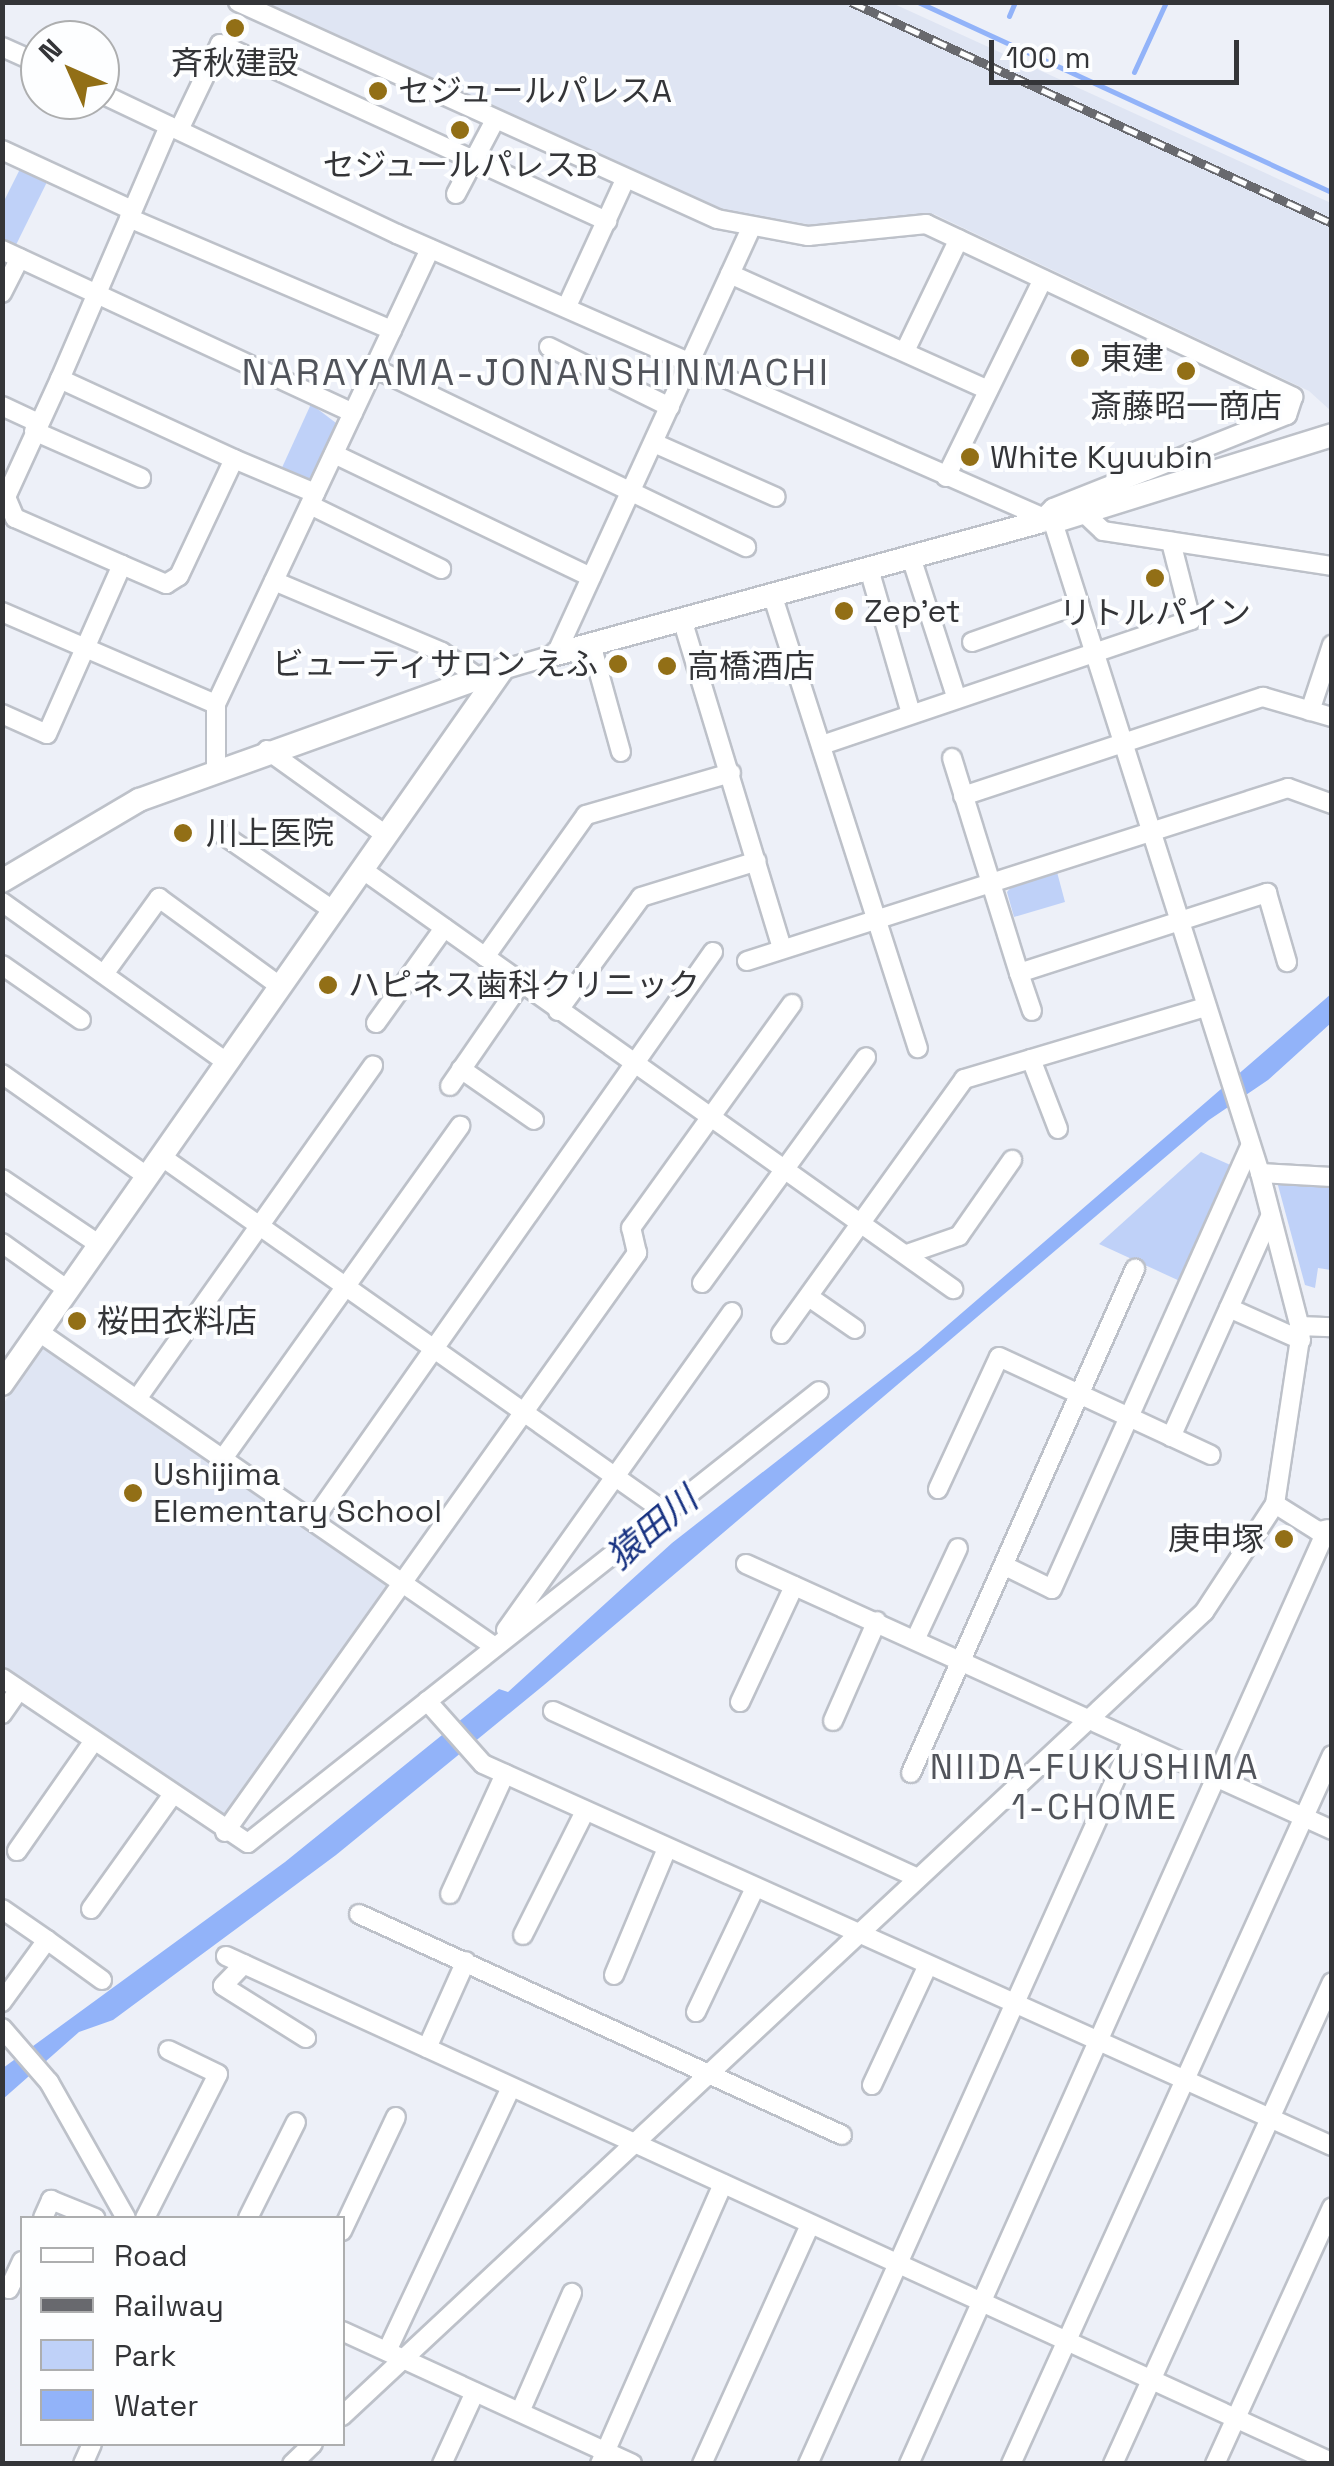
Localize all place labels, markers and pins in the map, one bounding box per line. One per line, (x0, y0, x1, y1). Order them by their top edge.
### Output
marker: 斉秋建設 (224, 17, 246, 39)
place label: 斉秋建設 (171, 44, 299, 82)
place label: セジュールパレスA (398, 72, 674, 110)
marker: セジュールパレスA (367, 80, 389, 102)
marker: セジュールパレスB (449, 119, 471, 141)
place label: セジュールパレスB (321, 146, 599, 184)
place label: 東建 (1100, 339, 1164, 377)
marker: 東建 (1069, 347, 1091, 369)
marker: 斎藤昭一商店 (1175, 360, 1197, 382)
place label: 斎藤昭一商店 (1090, 387, 1282, 425)
place label: White Kyuubin (990, 438, 1213, 476)
marker: White Kyuubin (959, 446, 981, 468)
marker: リトルパイン (1144, 567, 1166, 589)
place label: Zep’et (864, 592, 961, 630)
place label: リトルパイン (1059, 594, 1251, 632)
marker: Zep’et (833, 600, 855, 622)
place label: ビューティサロン えふ (270, 645, 598, 683)
place label: 高橋酒店 (687, 647, 815, 685)
marker: ビューティサロン えふ (607, 653, 629, 675)
marker: 高橋酒店 (656, 655, 678, 677)
place label: 川上医院 (206, 814, 334, 852)
marker: 川上医院 (170, 820, 196, 846)
place label: ハピネス歯科クリニック (348, 966, 700, 1004)
marker: ハピネス歯科クリニック (317, 974, 339, 996)
place label: 桜田衣料店 (97, 1302, 257, 1340)
marker: 桜田衣料店 (66, 1310, 88, 1332)
place label: Ushijima Elementary School (153, 1456, 442, 1531)
marker: Ushijima Elementary School (122, 1482, 144, 1504)
place label: 庚申塚 (1168, 1520, 1264, 1558)
marker: 庚申塚 (1273, 1528, 1295, 1550)

